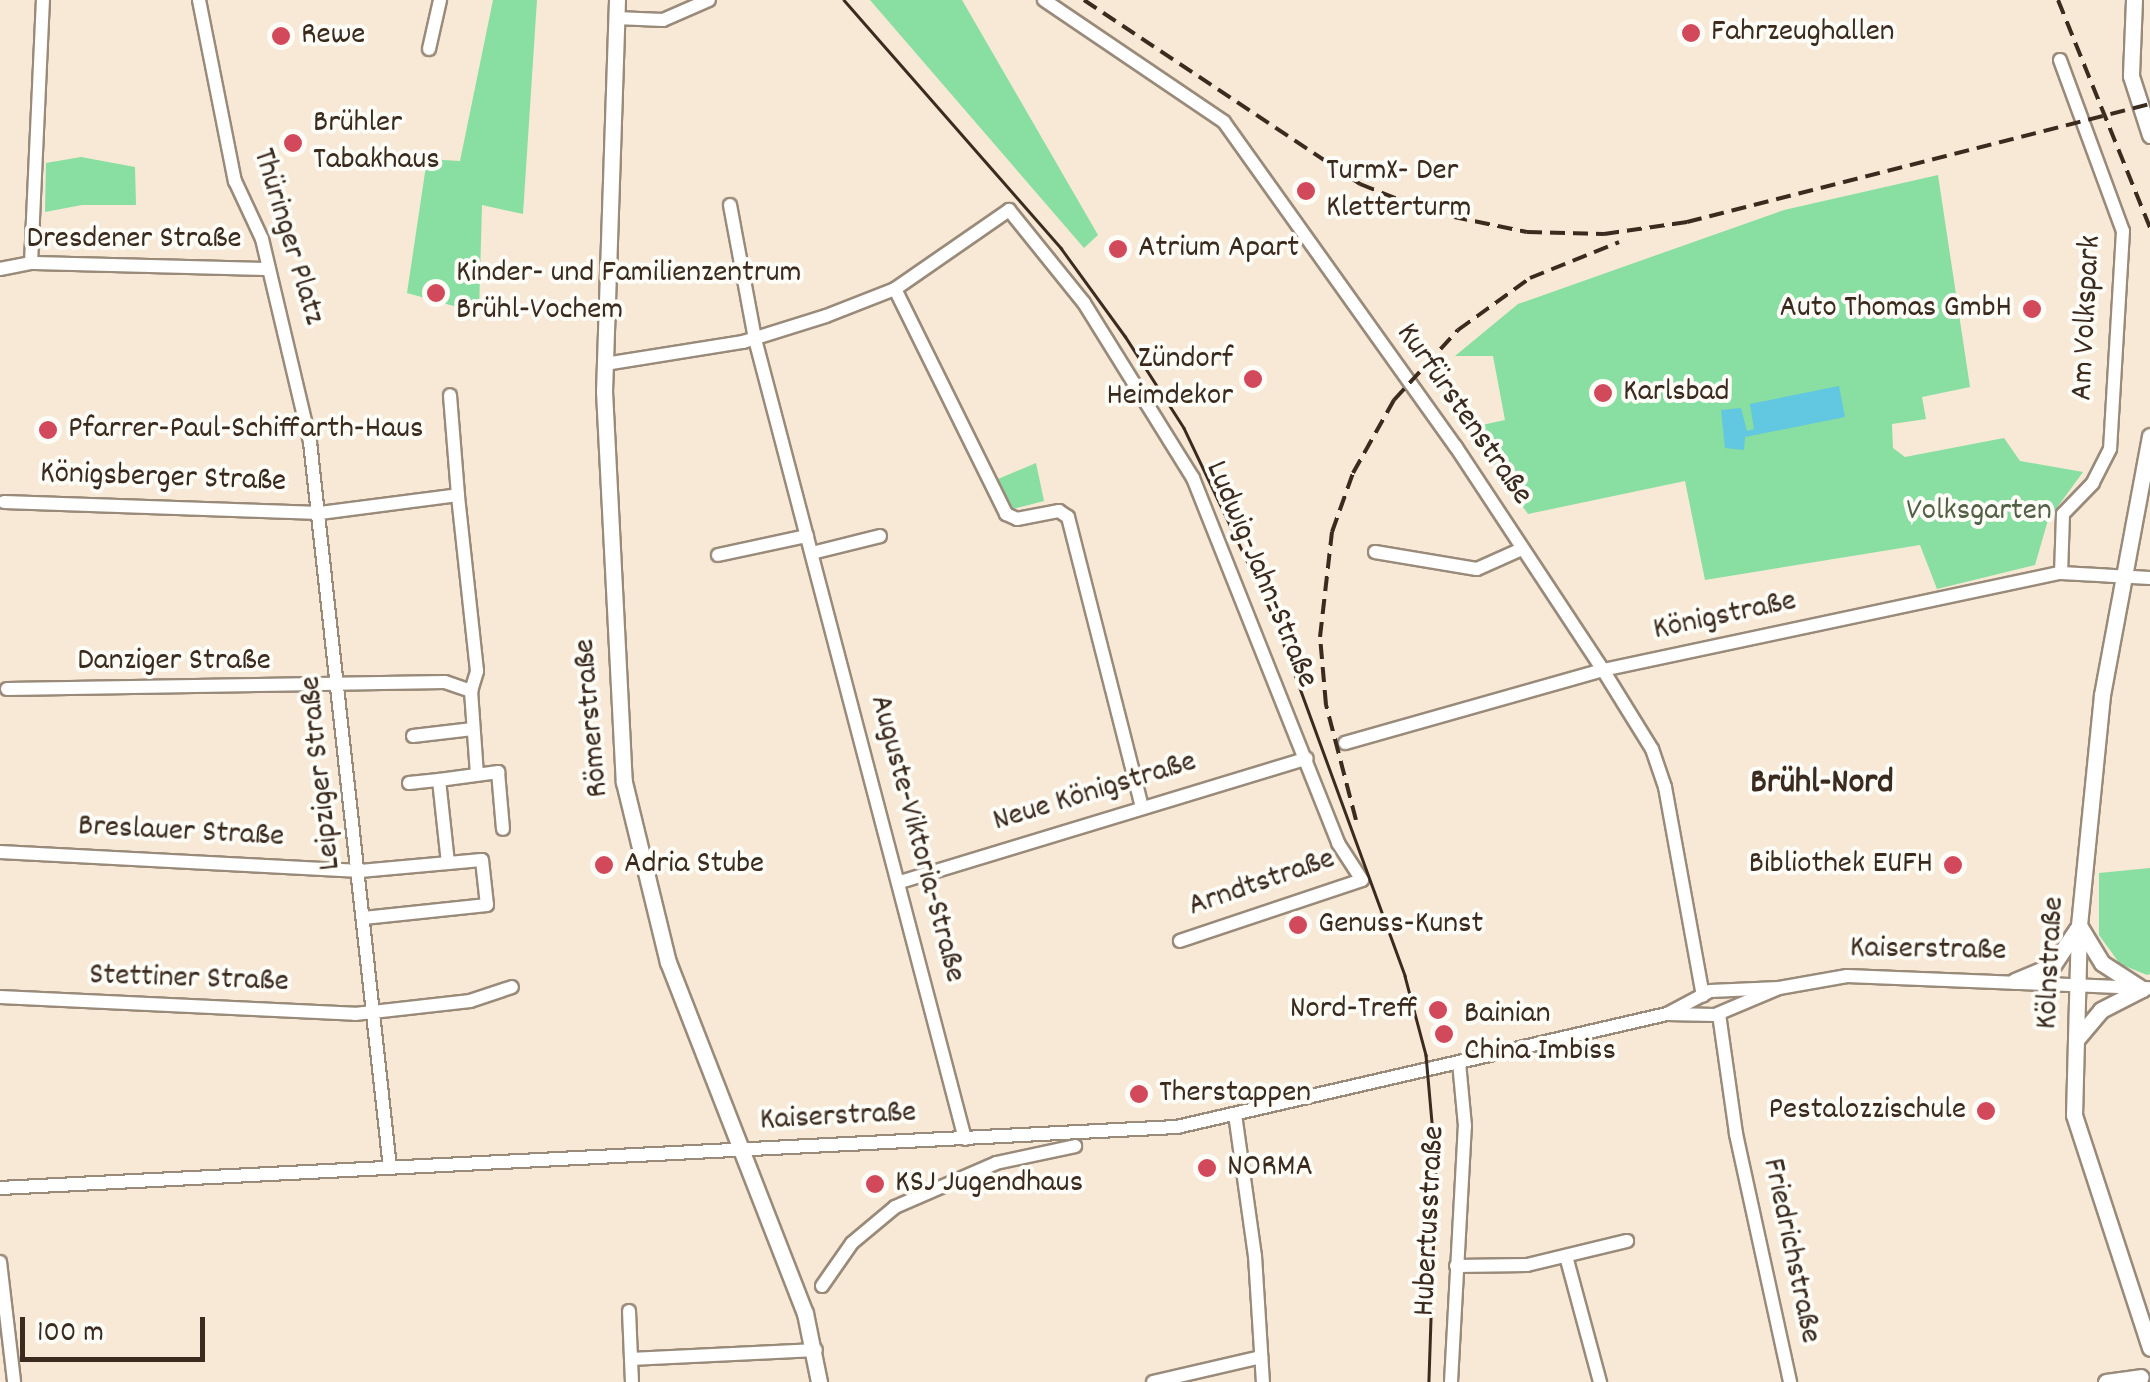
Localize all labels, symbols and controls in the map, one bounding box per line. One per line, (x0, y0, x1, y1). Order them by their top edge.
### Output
place label: Fahrzeughallen (1711, 14, 1895, 52)
place label: Rewe (301, 17, 365, 55)
marker: Fahrzeughallen (1680, 22, 1702, 44)
marker: Rewe (270, 25, 292, 47)
place label: Brühler Tabakhaus (313, 106, 440, 181)
marker: Brühler Tabakhaus (282, 132, 304, 154)
street label: Thüringer Platz (242, 144, 332, 330)
place label: TurmX- Der Kletterturm (1326, 154, 1472, 229)
marker: TurmX- Der Kletterturm (1295, 180, 1317, 202)
street label: Dresdener Straße (26, 221, 242, 259)
place label: Atrium Apart (1138, 230, 1299, 268)
street label: Am Volkspark (2064, 234, 2112, 402)
marker: Atrium Apart (1107, 238, 1129, 260)
place label: Kinder- und Familienzentrum Brühl-Vochem (456, 256, 802, 331)
marker: Kinder- und Familienzentrum Brühl-Vochem (425, 282, 447, 304)
place label: Auto Thomas GmbH (1779, 290, 2012, 328)
marker: Auto Thomas GmbH (2021, 298, 2043, 320)
street label: Kurfürstenstraße (1386, 317, 1540, 513)
place label: Zündorf Heimdekor (1106, 342, 1233, 417)
marker: Zündorf Heimdekor (1242, 368, 1264, 390)
place label: Karlsbad (1623, 374, 1730, 412)
marker: Karlsbad (1592, 382, 1614, 404)
place label: Pfarrer-Paul-Schiffarth-Haus (68, 411, 423, 449)
marker: Pfarrer-Paul-Schiffarth-Haus (37, 419, 59, 441)
street label: Königsberger Straße (39, 456, 287, 502)
street label: Ludwig-Jahn-Straße (1195, 456, 1325, 694)
park label: Volksgarten (1906, 493, 2052, 531)
street label: Königstraße (1650, 583, 1800, 651)
street label: Römerstraße (567, 637, 619, 799)
street label: Danziger Straße (77, 643, 271, 681)
street label: Leipziger Straße (293, 674, 351, 872)
street label: Auguste-Viktoria-Straße (859, 691, 973, 987)
street label: Neue Königstraße (989, 744, 1201, 842)
district label: Brühl-Nord (1750, 763, 1894, 805)
street label: Breslauer Straße (77, 808, 285, 858)
street label: Arndtstraße (1184, 841, 1340, 927)
place label: Adria Stube (624, 846, 764, 884)
place label: Bibliothek EUFH (1749, 846, 1933, 884)
marker: Adria Stube (593, 854, 615, 876)
marker: Bibliothek EUFH (1942, 854, 1964, 876)
street label: Kölnstraße (2029, 896, 2075, 1030)
place label: Genuss-Kunst (1318, 906, 1483, 944)
marker: Genuss-Kunst (1287, 914, 1309, 936)
street label: Kaiserstraße (1849, 930, 2007, 972)
street label: Stettiner Straße (89, 957, 289, 1003)
place label: Nord-Treff (1290, 991, 1418, 1029)
place label: Bainian China Imbiss (1464, 997, 1616, 1072)
marker: Nord-Treff (1427, 999, 1449, 1021)
marker: Bainian China Imbiss (1433, 1023, 1455, 1045)
place label: Therstappen (1159, 1075, 1311, 1113)
marker: Therstappen (1128, 1083, 1150, 1105)
place label: Pestalozzischule (1769, 1092, 1966, 1130)
street label: Kaiserstraße (759, 1095, 917, 1141)
marker: Pestalozzischule (1975, 1100, 1997, 1122)
street label: Hubertusstraße (1407, 1125, 1455, 1317)
place label: NORMA (1227, 1149, 1313, 1187)
street label: Friedrichstraße (1752, 1155, 1828, 1347)
marker: NORMA (1196, 1157, 1218, 1179)
place label: KSJ Jugendhaus (895, 1165, 1083, 1203)
marker: KSJ Jugendhaus (864, 1173, 886, 1195)
scale bar (25, 1297, 210, 1359)
text: 100 m (37, 1313, 104, 1356)

